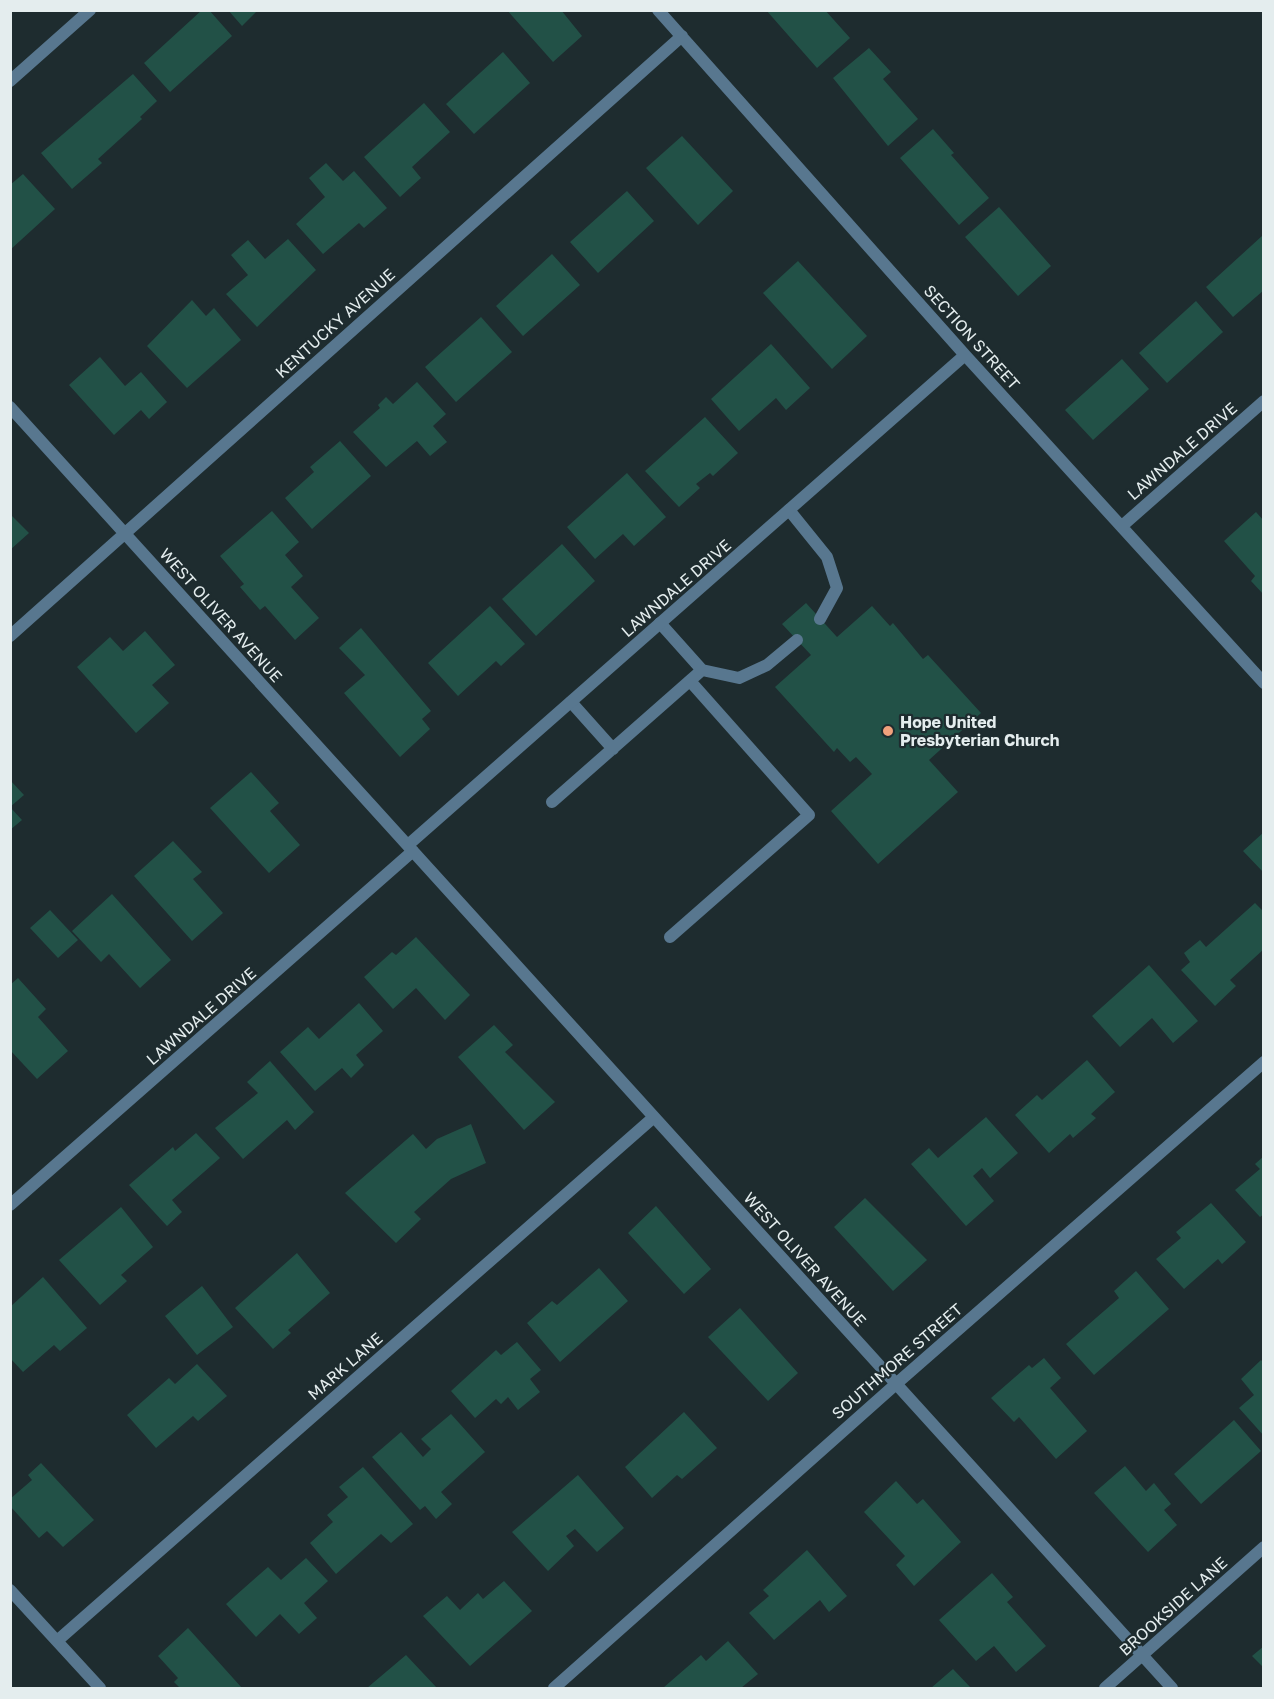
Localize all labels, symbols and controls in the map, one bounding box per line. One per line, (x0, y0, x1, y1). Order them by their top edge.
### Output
street label: KENTUCKY AVENUE (271, 264, 399, 382)
street label: SECTION STREET (920, 281, 1024, 394)
street label: LAWNDALE DRIVE (1123, 398, 1241, 504)
street label: LAWNDALE DRIVE (617, 535, 735, 641)
street label: WEST OLIVER AVENUE (155, 544, 287, 686)
place label: Hope United Presbyterian Church (900, 712, 1059, 750)
marker: Hope United Presbyterian Church (881, 724, 895, 738)
street label: LAWNDALE DRIVE (142, 963, 260, 1069)
street label: WEST OLIVER AVENUE (739, 1188, 871, 1330)
street label: SOUTHMORE STREET (828, 1299, 966, 1423)
street label: MARK LANE (303, 1328, 387, 1404)
street label: BROOKSIDE LANE (1115, 1552, 1231, 1660)

